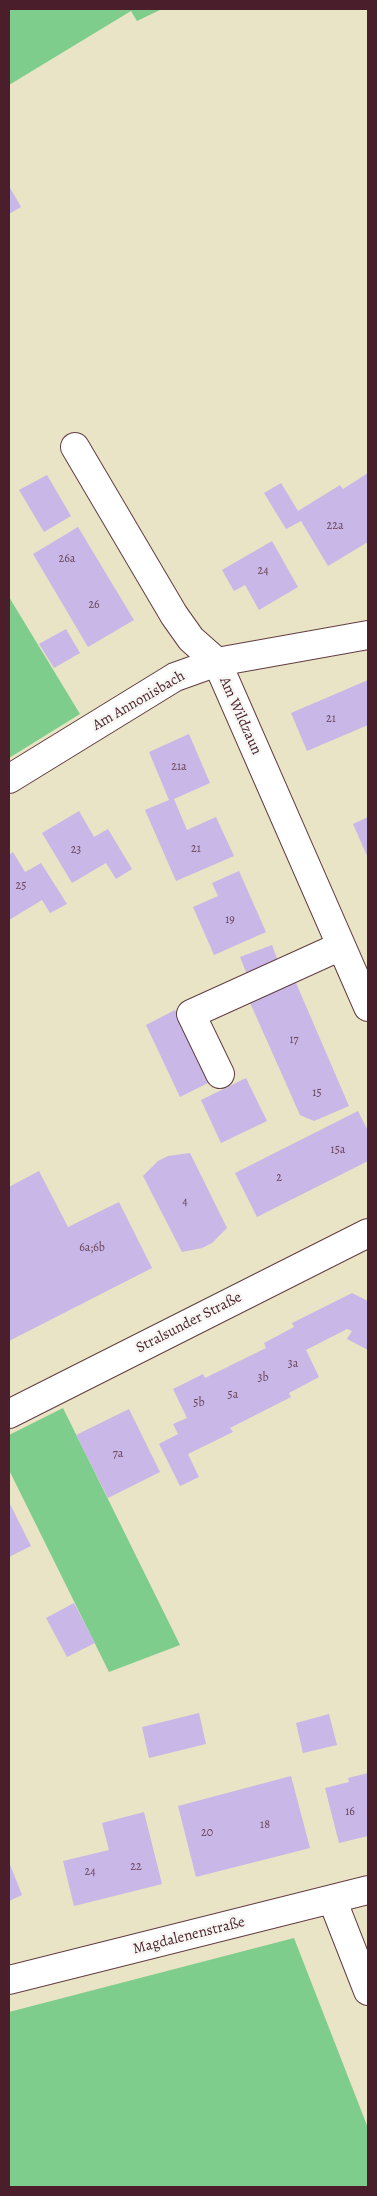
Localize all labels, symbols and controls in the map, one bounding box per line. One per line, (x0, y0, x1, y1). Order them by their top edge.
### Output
house number: 22a (327, 519, 343, 533)
house number: 26a (59, 552, 75, 566)
house number: 24 (257, 564, 269, 578)
house number: 26 (88, 598, 100, 612)
street label: Am Annonisbach (90, 667, 188, 735)
street label: Am Wildzaun (215, 674, 265, 758)
house number: 21 (326, 712, 336, 726)
house number: 21a (171, 760, 187, 774)
house number: 21 (191, 842, 201, 856)
house number: 23 (71, 843, 81, 857)
house number: 25 (16, 879, 26, 893)
house number: 19 (225, 913, 235, 927)
house number: 17 (289, 1033, 299, 1047)
house number: 15 (312, 1086, 322, 1100)
house number: 15a (331, 1143, 345, 1157)
house number: 2 (276, 1171, 282, 1185)
house number: 4 (182, 1195, 188, 1209)
house number: 6a;6b (79, 1241, 105, 1255)
street label: Stralsunder Straße (133, 1289, 245, 1357)
house number: 3a (288, 1357, 298, 1371)
house number: 3b (257, 1371, 269, 1385)
house number: 5a (228, 1388, 238, 1402)
house number: 5b (193, 1396, 205, 1410)
house number: 7a (113, 1447, 123, 1461)
house number: 16 (345, 1805, 355, 1819)
house number: 18 (260, 1818, 270, 1832)
house number: 20 (201, 1826, 213, 1840)
house number: 22 (130, 1860, 142, 1874)
house number: 24 (84, 1865, 96, 1879)
street label: Magdalenenstraße (131, 1913, 247, 1959)

